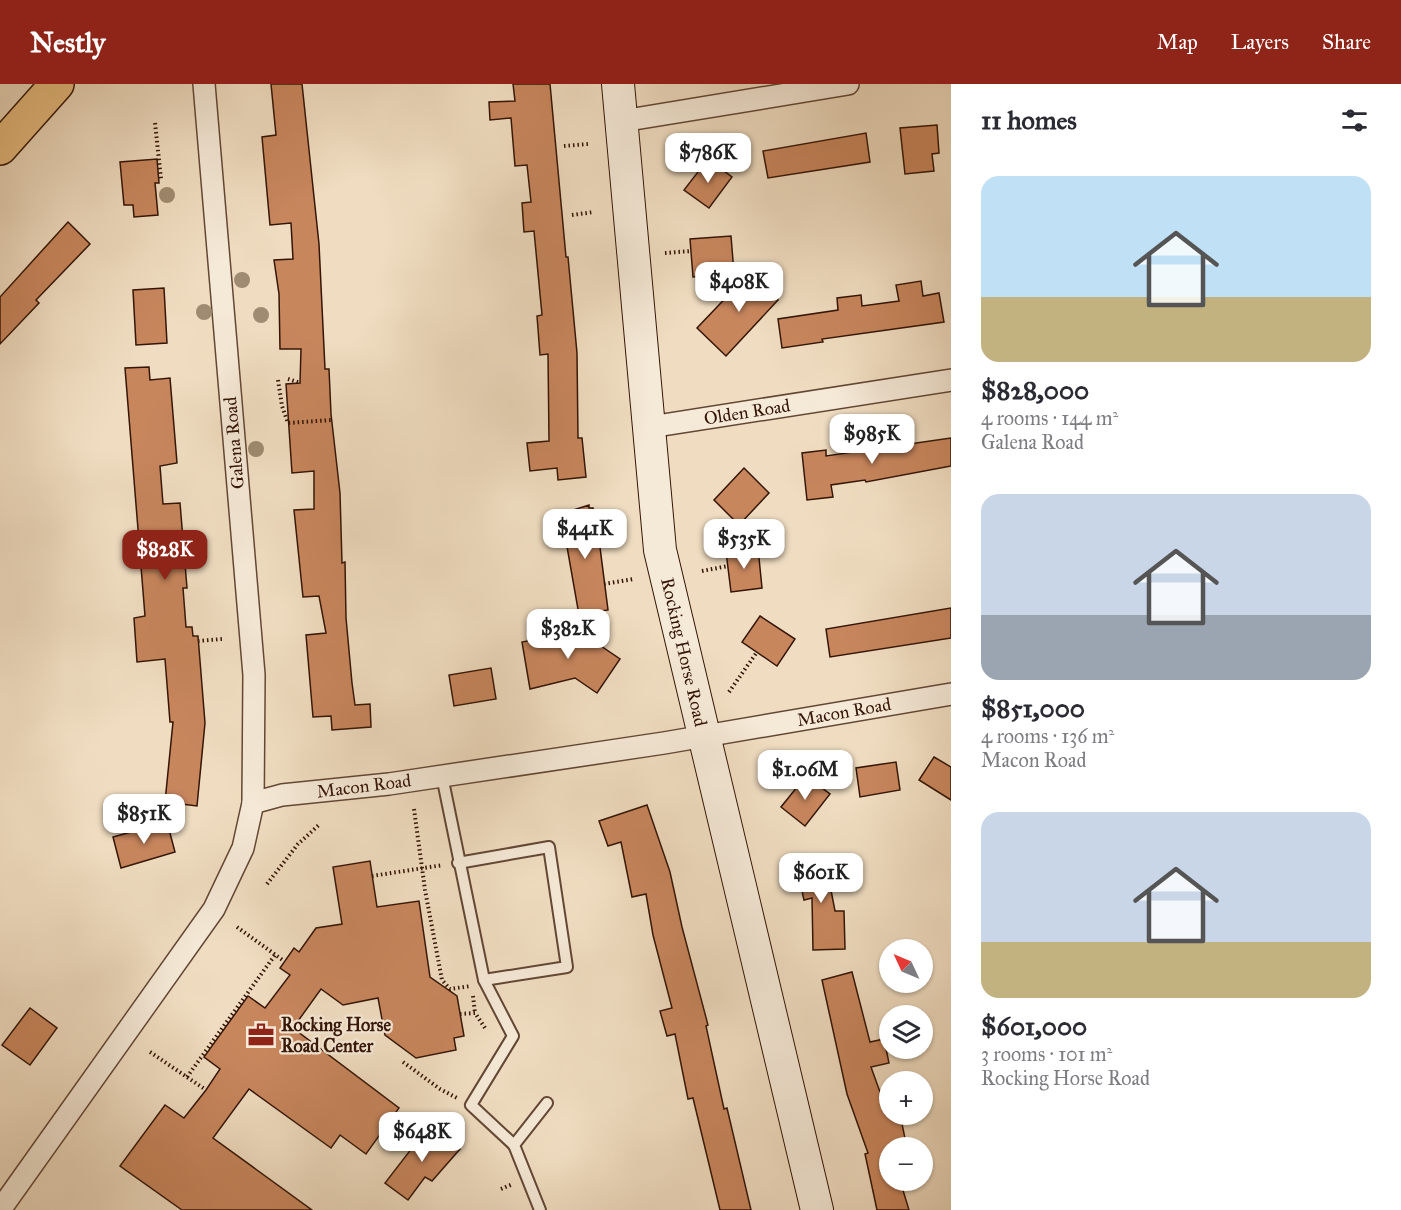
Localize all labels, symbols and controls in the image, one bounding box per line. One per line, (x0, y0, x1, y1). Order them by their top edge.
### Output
text: Nestly (30, 25, 105, 60)
text: Map (1157, 29, 1198, 55)
text: Layers (1231, 29, 1289, 55)
text: Share (1322, 29, 1371, 55)
text: 11 homes (981, 104, 1077, 136)
icon: filters (1338, 104, 1371, 137)
pin: $786K (666, 133, 750, 184)
text: $786K (679, 140, 737, 164)
icon: home (1122, 215, 1230, 323)
pin: $408K (697, 262, 781, 313)
text: $408K (709, 269, 769, 293)
text: $828,000 (981, 374, 1089, 406)
street label: Olden Road (702, 394, 792, 430)
street label: Galena Road (219, 396, 249, 490)
text: 4 rooms · 144 m² (981, 406, 1118, 430)
pin: $985K (830, 414, 914, 465)
text: $985K (844, 421, 900, 445)
text: Galena Road (981, 430, 1084, 454)
pin: $441K (543, 509, 627, 560)
text: $441K (557, 516, 613, 540)
pin: $535K (702, 519, 786, 570)
text: $535K (718, 526, 770, 550)
pin: $828K (123, 530, 207, 581)
icon: home (1122, 533, 1230, 641)
text: $828K (136, 537, 194, 561)
street label: Rocking Horse Road (655, 575, 712, 729)
pin: $382K (526, 609, 610, 660)
text: $382K (541, 616, 595, 640)
text: $851,000 (981, 692, 1085, 724)
street label: Macon Road (795, 693, 893, 731)
text: 4 rooms · 136 m² (981, 724, 1114, 748)
text: Macon Road (981, 748, 1086, 772)
pin: $1.06M (756, 750, 854, 801)
text: $1.06M (772, 757, 838, 781)
street label: Macon Road (316, 769, 412, 803)
pin: $851K (102, 794, 186, 845)
text: $851K (117, 801, 171, 825)
icon: home (1122, 851, 1230, 959)
pin: $601K (779, 853, 863, 904)
text: $601K (793, 860, 849, 884)
north arrow (879, 939, 933, 993)
map controls (879, 939, 933, 1191)
button: layers (879, 1005, 933, 1059)
text: $601,000 (981, 1010, 1087, 1042)
place label: Rocking Horse Road Center (281, 1014, 391, 1057)
office icon: Rocking Horse Road Center (246, 1020, 276, 1050)
text: 3 rooms · 101 m² (981, 1042, 1112, 1066)
text: Rocking Horse Road (981, 1066, 1150, 1090)
button: + (879, 1071, 933, 1125)
pin: $648K (380, 1112, 464, 1163)
text: $648K (393, 1119, 451, 1143)
button: − (879, 1137, 933, 1191)

